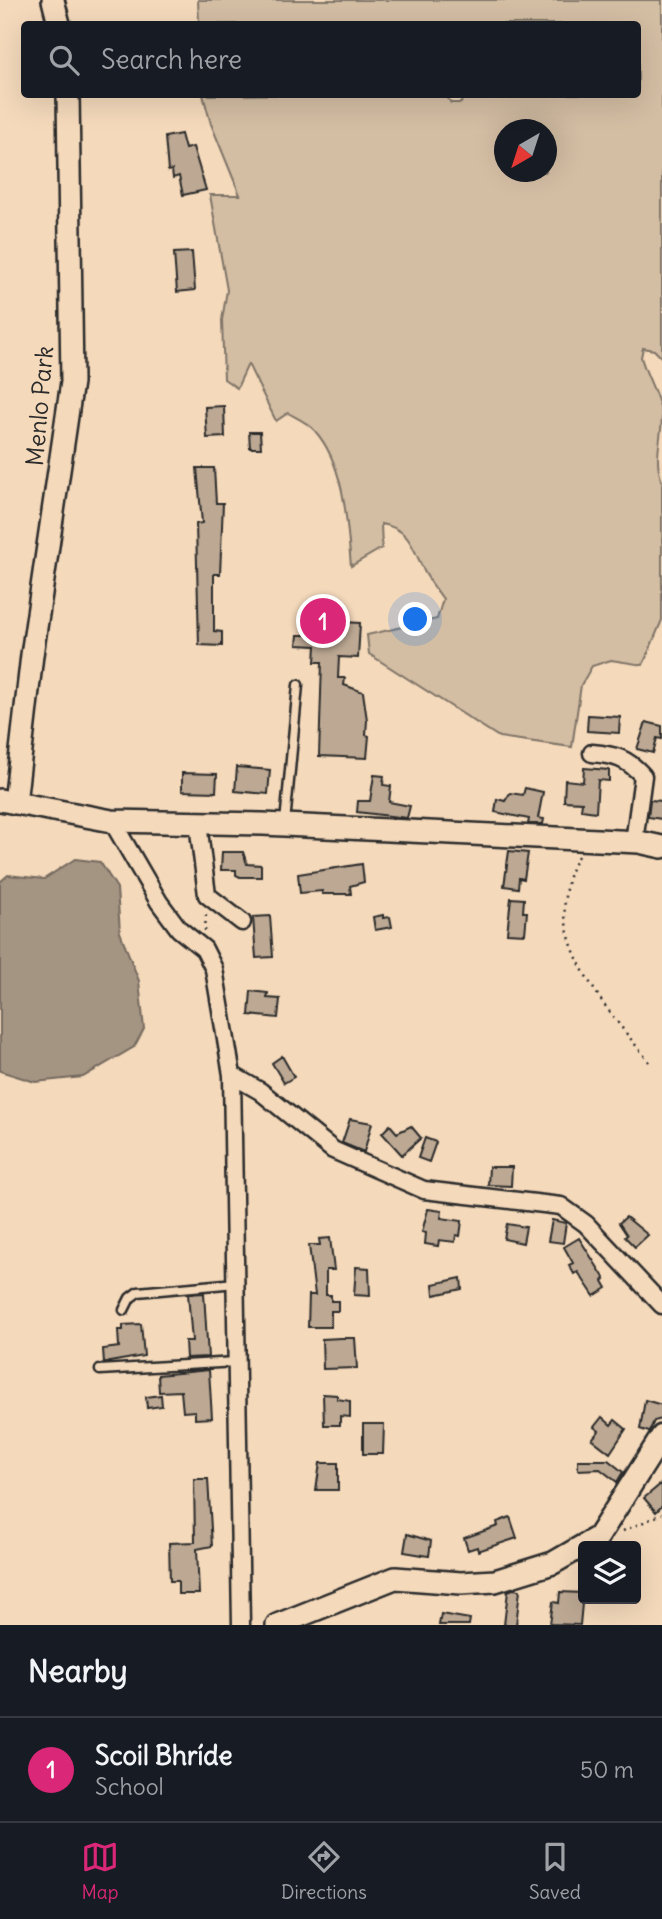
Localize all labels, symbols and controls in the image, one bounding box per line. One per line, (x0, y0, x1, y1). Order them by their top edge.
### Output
search box (21, 21, 641, 98)
icon: search (45, 41, 83, 79)
text: Search here (101, 43, 242, 76)
north arrow (494, 119, 557, 182)
street label: Menlo Park (19, 345, 59, 467)
pin: 1 (300, 595, 346, 647)
your location (398, 602, 432, 636)
map controls (578, 1541, 641, 1604)
button: layers (578, 1541, 641, 1604)
text: Nearby (28, 1652, 128, 1690)
text: Scoil Bhríde (95, 1739, 233, 1772)
text: 1 (46, 1755, 56, 1784)
text: 50 m (580, 1755, 634, 1784)
text: School (95, 1772, 164, 1801)
tab: Map (81, 1838, 119, 1904)
tab: Directions (281, 1838, 367, 1904)
tab: Saved (529, 1838, 581, 1904)

